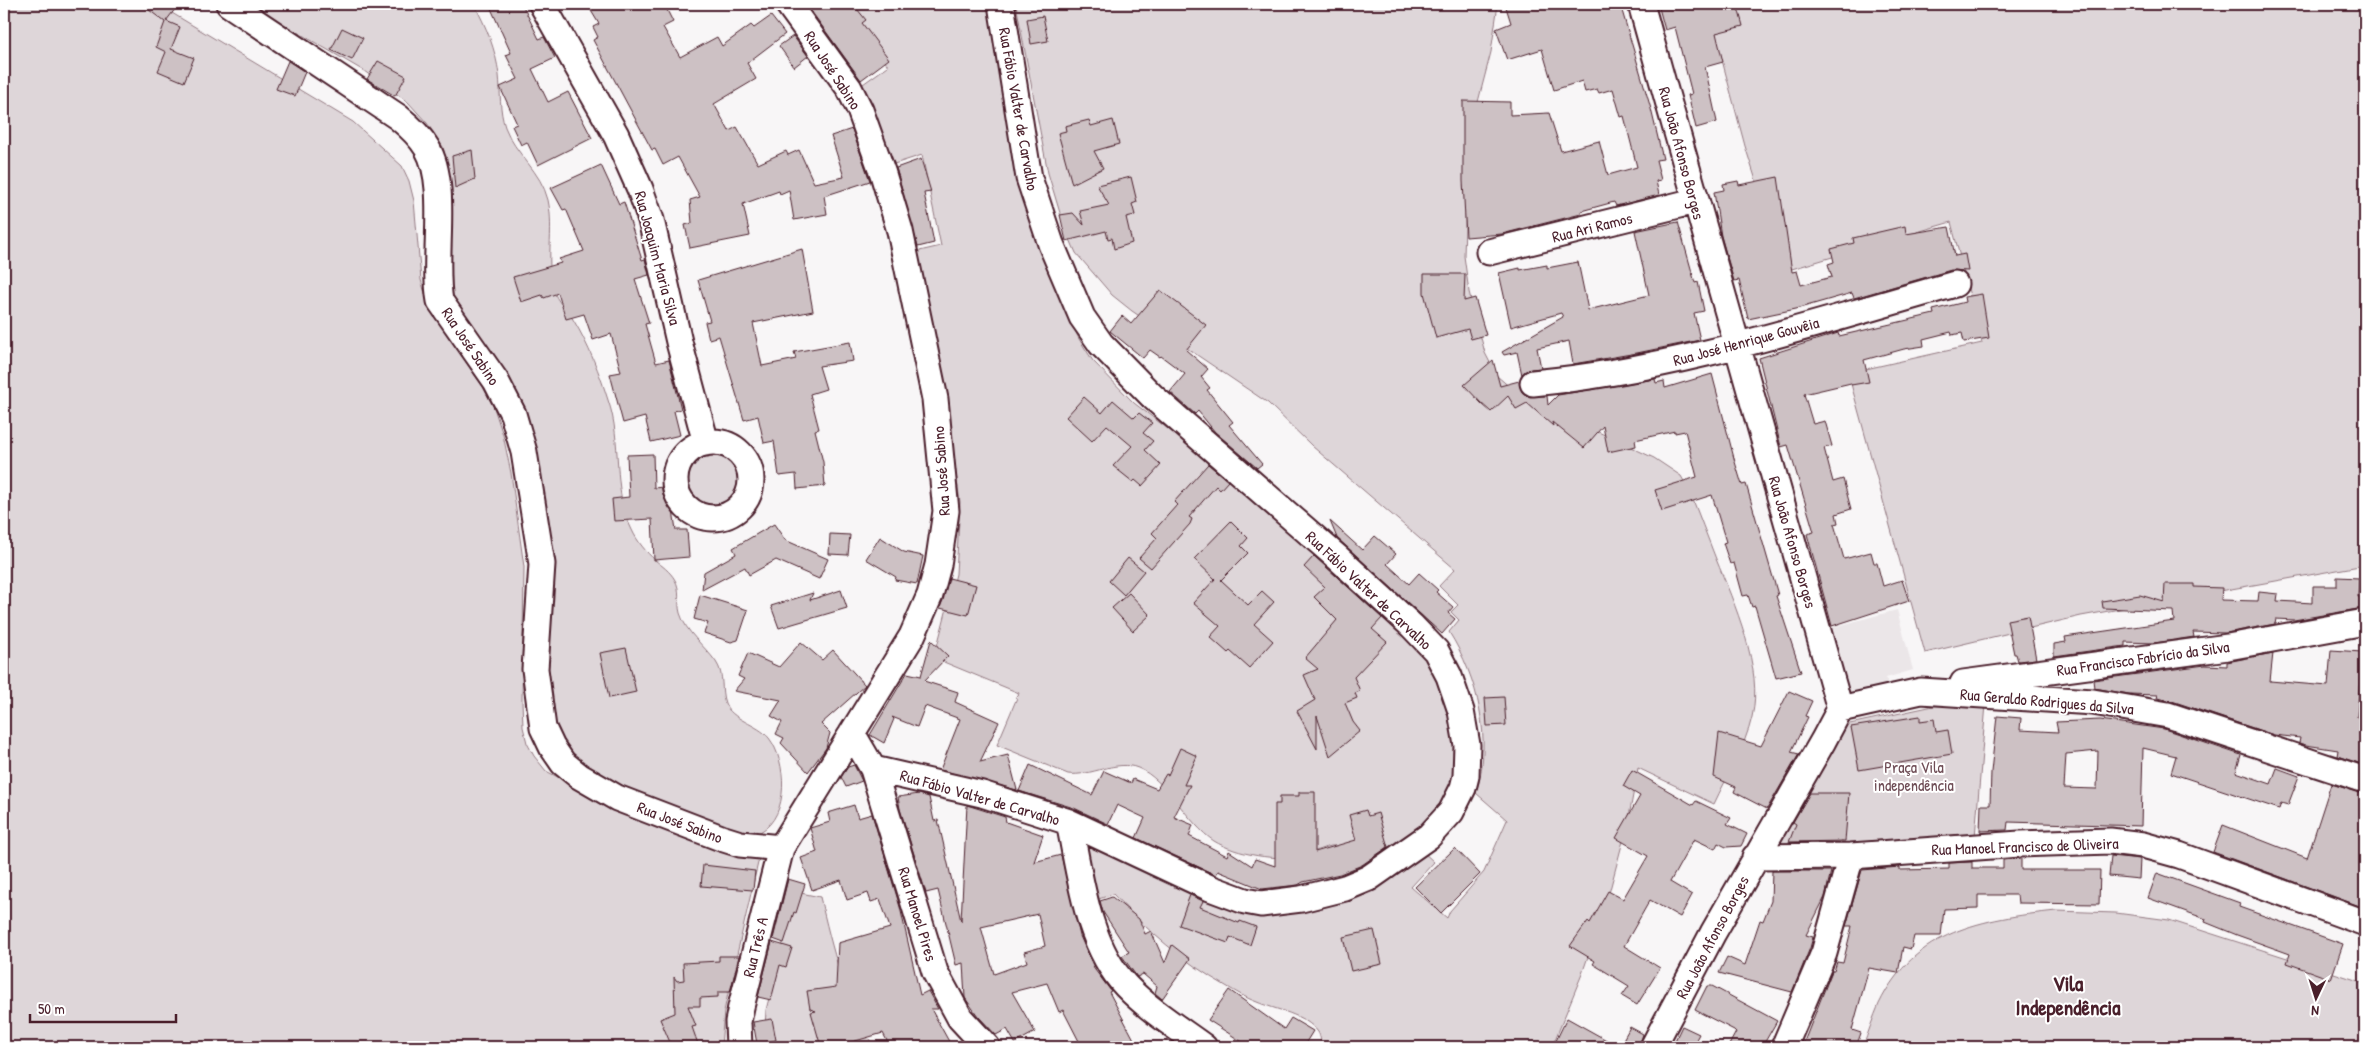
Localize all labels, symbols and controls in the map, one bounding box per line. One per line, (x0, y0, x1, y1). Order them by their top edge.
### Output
street label: Rua José Sabino (799, 26, 867, 114)
street label: Rua Fábio Valter de Carvalho (994, 26, 1044, 193)
street label: Rua João Afonso Borges (1654, 84, 1710, 222)
street label: Rua Joaquim Maria Silva (630, 189, 686, 327)
street label: Rua Ari Ramos (1550, 206, 1634, 248)
street label: Rua José Sabino (437, 303, 505, 390)
street label: Rua José Henrique Gouvêia (1671, 311, 1821, 371)
street label: Rua José Sabino (927, 425, 955, 516)
street label: Rua João Afonso Borges (1764, 473, 1822, 611)
street label: Rua Fábio Valter de Carvalho (1301, 526, 1437, 655)
street label: Rua Francisco Fabrício da Silva (2055, 635, 2231, 681)
street label: Rua Geraldo Rodrigues da Silva (1959, 682, 2135, 720)
park label: Praça Vila independência (1874, 756, 1954, 796)
street label: Rua Fábio Valter de Carvalho (898, 764, 1063, 830)
street label: Rua José Sabino (634, 796, 726, 849)
street label: Rua Manoel Francisco de Oliveira (1931, 832, 2119, 860)
street label: Rua Manoel Pires (893, 864, 943, 964)
street label: Rua João Afonso Borges (1670, 872, 1754, 1002)
street label: Rua Três A (737, 914, 773, 979)
district label: Vila Independência (2016, 969, 2121, 1023)
north arrow (2292, 974, 2342, 1024)
scale bar (30, 991, 176, 1023)
text: 50 m (38, 998, 65, 1019)
text: N (2310, 1002, 2319, 1021)

